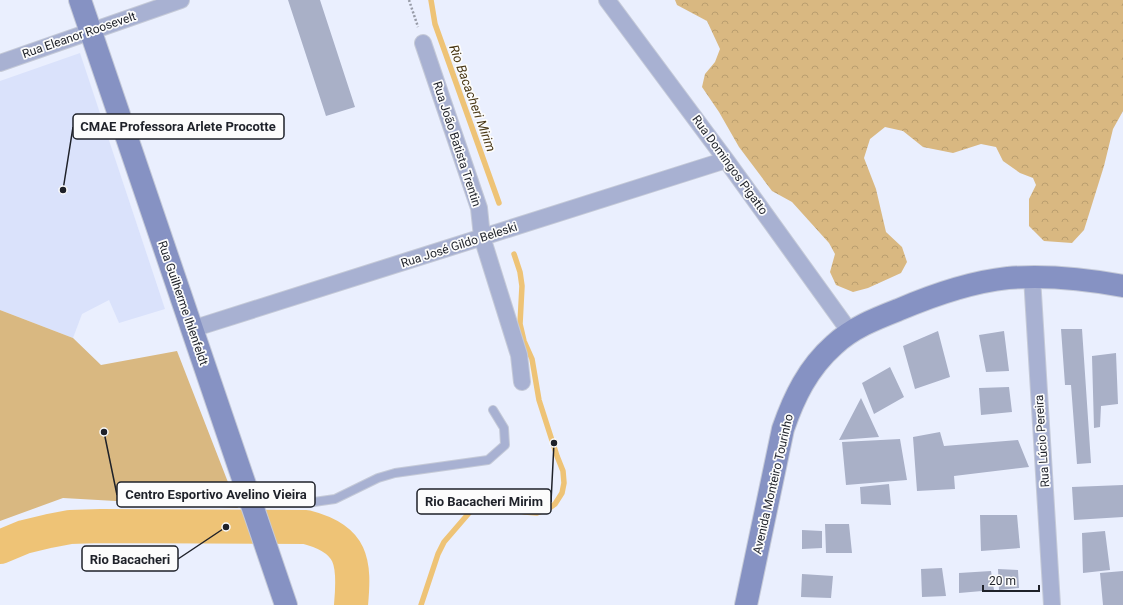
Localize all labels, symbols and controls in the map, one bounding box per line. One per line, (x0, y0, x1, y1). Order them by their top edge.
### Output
street label: Rua Eleanor Roosevelt (20, 9, 138, 61)
water label: Rio Bacacheri Mirim (446, 43, 499, 154)
street label: Rua João Batista Trentin (430, 80, 484, 208)
street label: Rua Domingos Pigatto (689, 113, 771, 218)
callout: CMAE Professora Arlete Procotte (73, 114, 284, 139)
text: CMAE Professora Arlete Procotte (80, 119, 276, 134)
street label: Rua José Gildo Beleski (399, 220, 519, 270)
street label: Rua Guilherme Ihlenfeldt (155, 239, 211, 367)
street label: Rua Lúcio Pereira (1032, 394, 1052, 488)
street label: Avenida Monteiro Tourinho (750, 412, 796, 555)
callout: Centro Esportivo Avelino Vieira (117, 482, 315, 507)
text: Centro Esportivo Avelino Vieira (125, 487, 307, 502)
callout: Rio Bacacheri Mirim (417, 489, 551, 514)
text: Rio Bacacheri Mirim (425, 494, 543, 509)
callout: Rio Bacacheri (82, 546, 178, 571)
text: Rio Bacacheri (90, 552, 170, 567)
scale bar (983, 567, 1039, 593)
text: 20 m (989, 574, 1016, 588)

